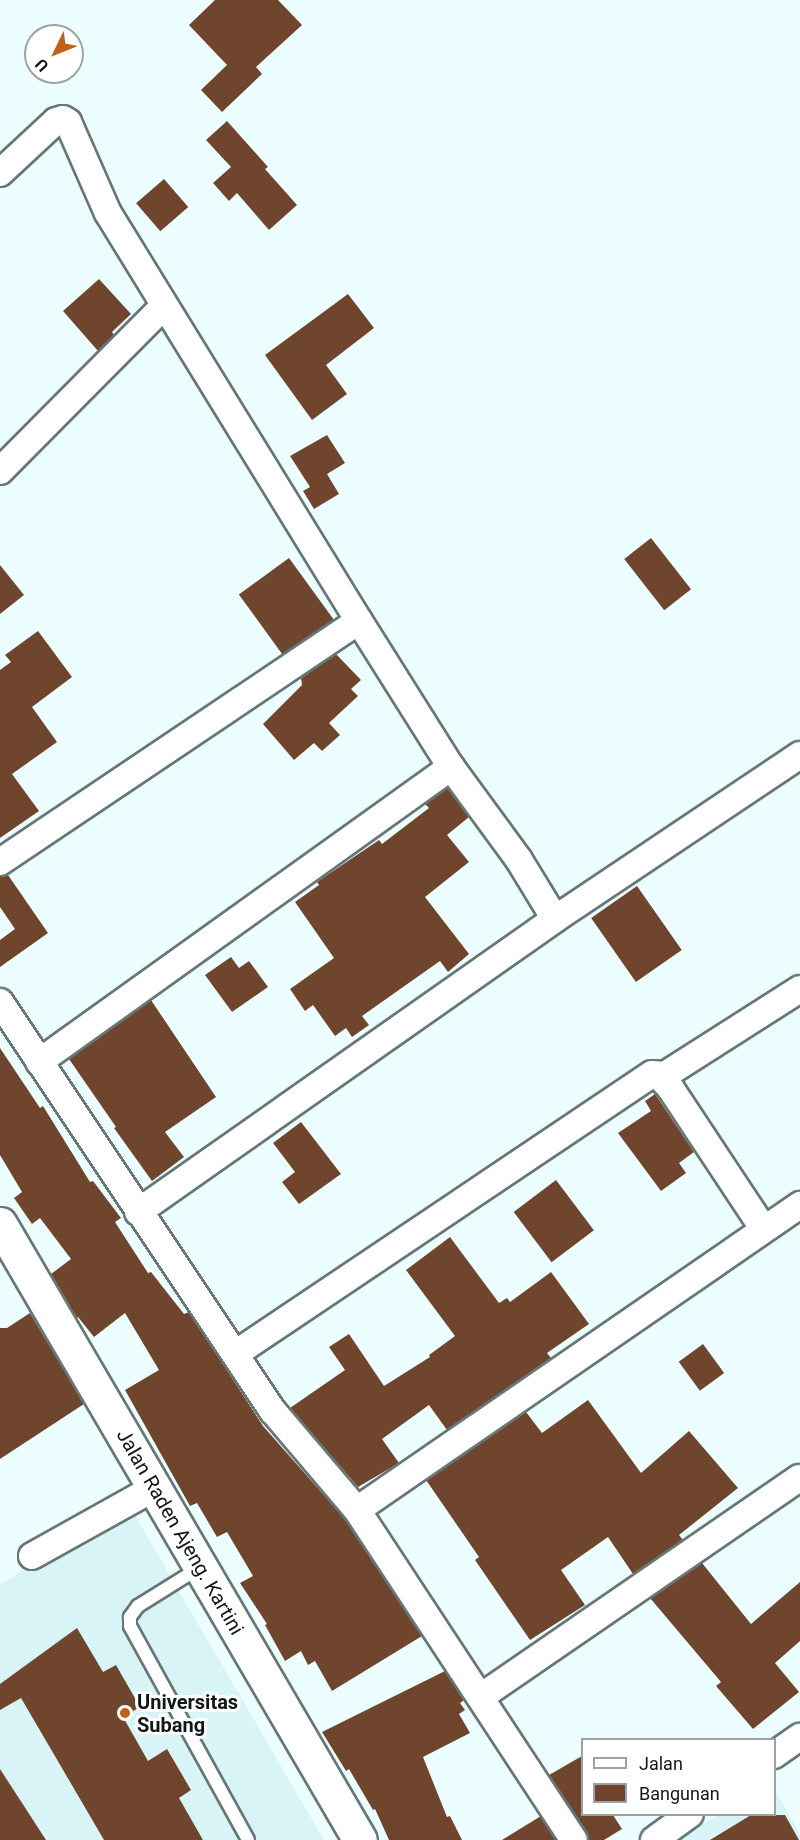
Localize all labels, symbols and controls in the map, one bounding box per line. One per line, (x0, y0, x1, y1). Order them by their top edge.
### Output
north arrow (24, 24, 84, 84)
text: U (31, 55, 52, 76)
street label: Jalan Raden Ajeng. Kartini (111, 1425, 249, 1639)
place label: Universitas Subang (137, 1690, 238, 1737)
marker: Universitas Subang (118, 1706, 132, 1720)
legend (581, 1738, 776, 1816)
text: Jalan (639, 1753, 683, 1774)
text: Bangunan (639, 1783, 720, 1804)

